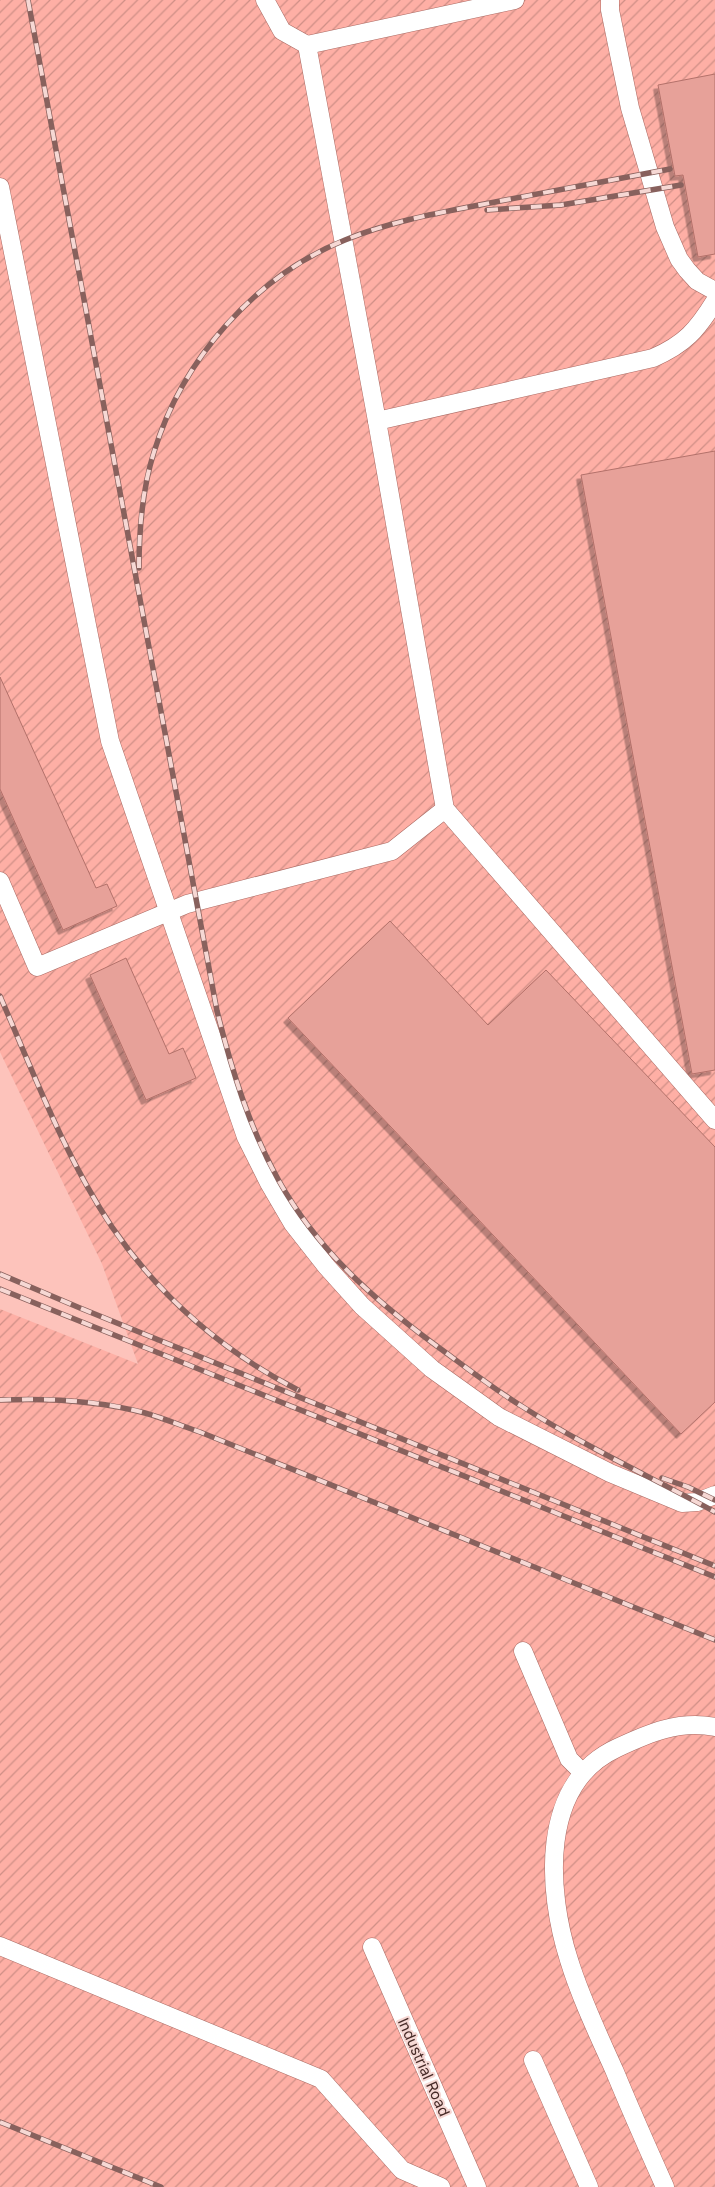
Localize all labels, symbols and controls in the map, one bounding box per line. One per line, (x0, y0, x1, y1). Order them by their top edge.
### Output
street label: Industrial Road (394, 2015, 454, 2119)

